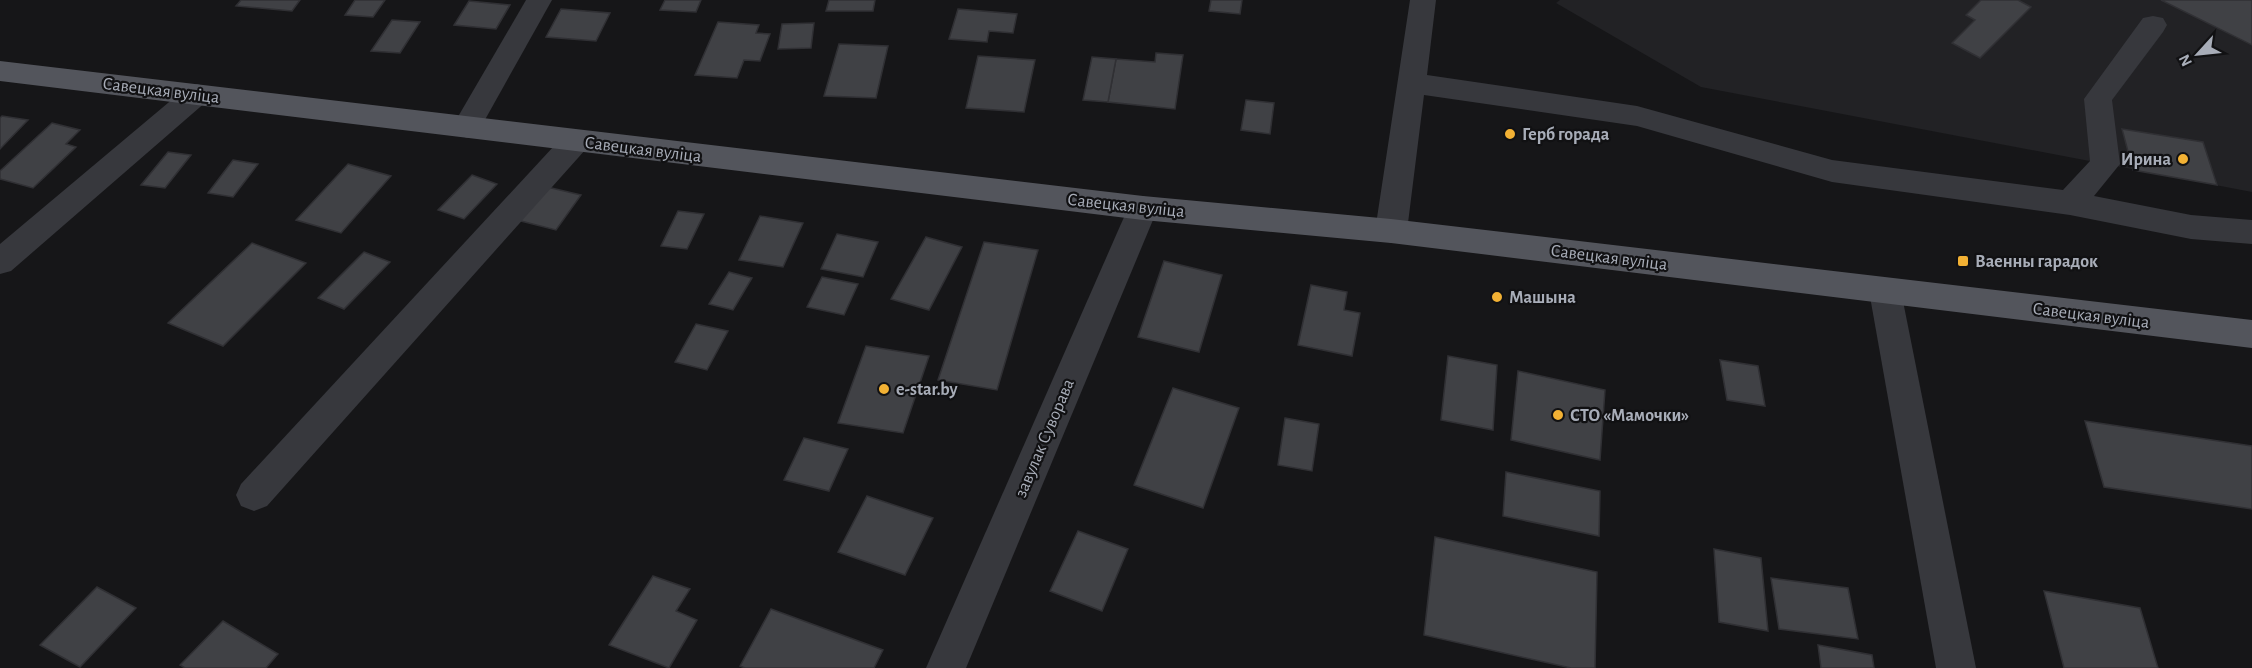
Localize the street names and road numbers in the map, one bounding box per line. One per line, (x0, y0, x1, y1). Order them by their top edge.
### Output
street label: Савецкая вуліца (101, 75, 220, 107)
street label: Савецкая вуліца (583, 134, 702, 166)
street label: Савецкая вуліца (1066, 191, 1185, 221)
street label: Савецкая вуліца (1549, 242, 1668, 274)
street label: Савецкая вуліца (2031, 300, 2150, 332)
street label: завулак Суворава (1012, 376, 1078, 500)

